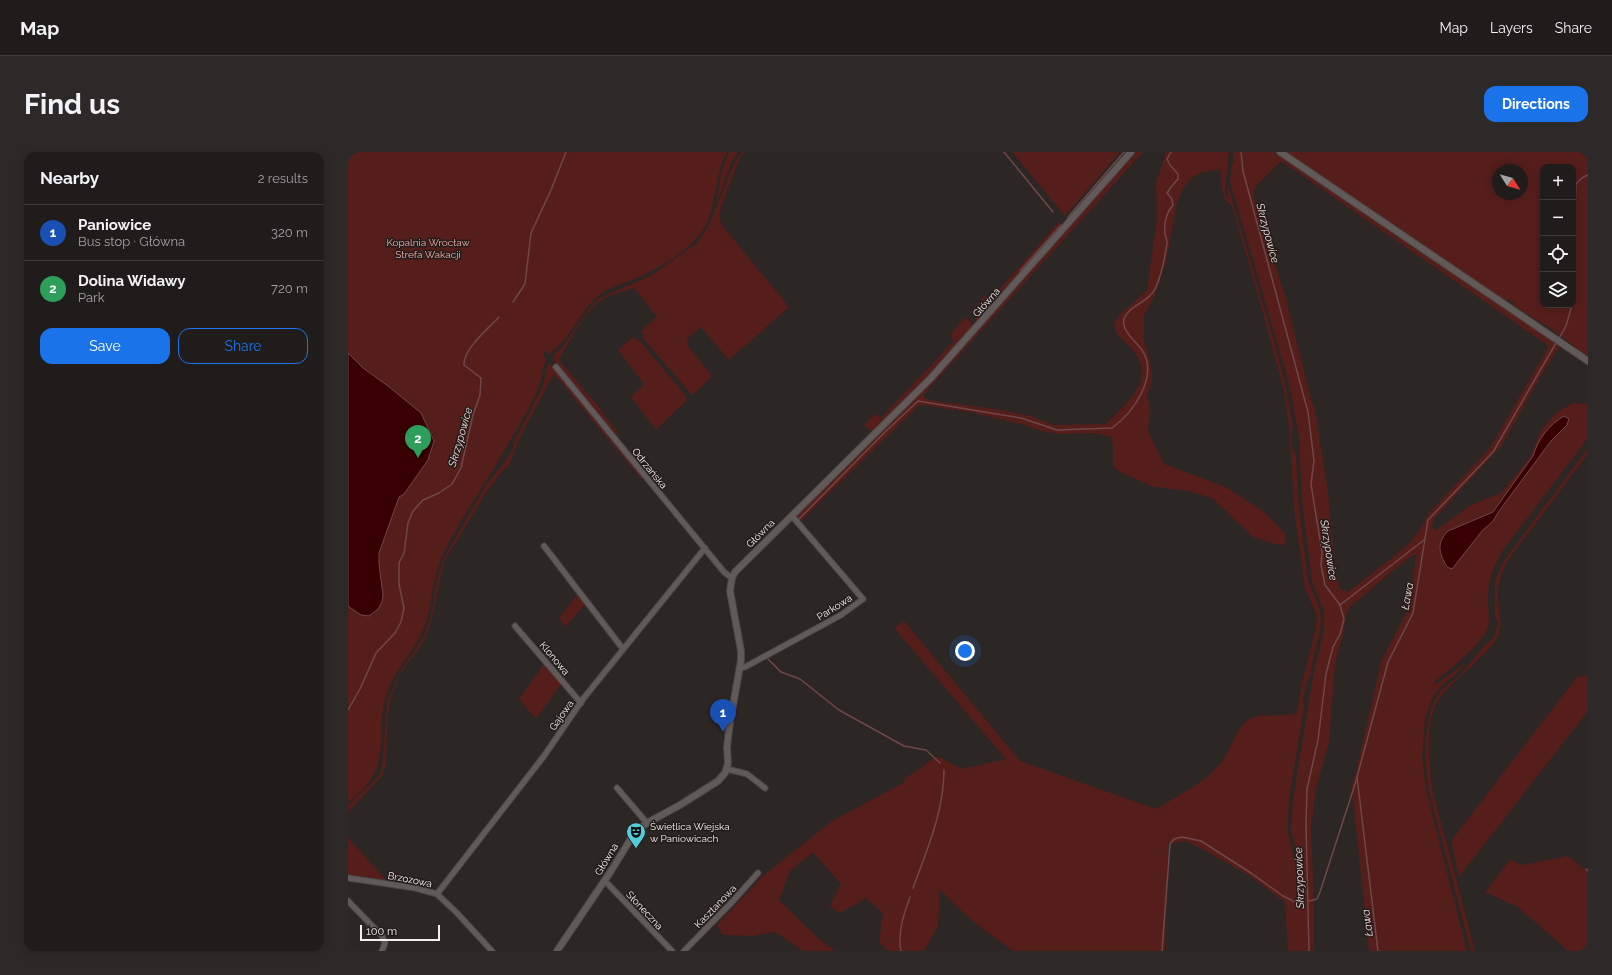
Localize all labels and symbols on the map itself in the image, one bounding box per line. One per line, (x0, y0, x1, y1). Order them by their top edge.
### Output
north arrow (1492, 164, 1528, 200)
water label: Skrzypowice (1253, 201, 1282, 265)
park label: Kopalnia Wrocław Strefa Wakacji (386, 237, 470, 260)
street label: Główna (970, 286, 1002, 319)
water label: Skrzypowice (445, 406, 475, 469)
pin: 2 (405, 425, 431, 458)
street label: Odrzańska (630, 446, 669, 491)
street label: Główna (744, 517, 777, 550)
water label: Skrzypowice (1317, 518, 1340, 582)
water label: Ława (1399, 581, 1416, 611)
street label: Parkowa (815, 592, 854, 623)
street label: Klonowa (537, 639, 572, 677)
your location (955, 641, 975, 661)
street label: Gajowa (547, 698, 576, 732)
pin: 1 (710, 699, 736, 732)
theatre icon: Świetlica Wiejska w Paniowicach (625, 821, 647, 849)
place label: Świetlica Wiejska w Paniowicach (650, 821, 730, 844)
street label: Główna (593, 841, 620, 877)
water label: Skrzypowice (1292, 847, 1307, 910)
street label: Brzozowa (387, 870, 433, 889)
street label: Kasztanowa (692, 883, 739, 930)
street label: Słoneczna (624, 889, 665, 932)
water label: Ława (1359, 908, 1376, 937)
scale bar (360, 923, 440, 942)

